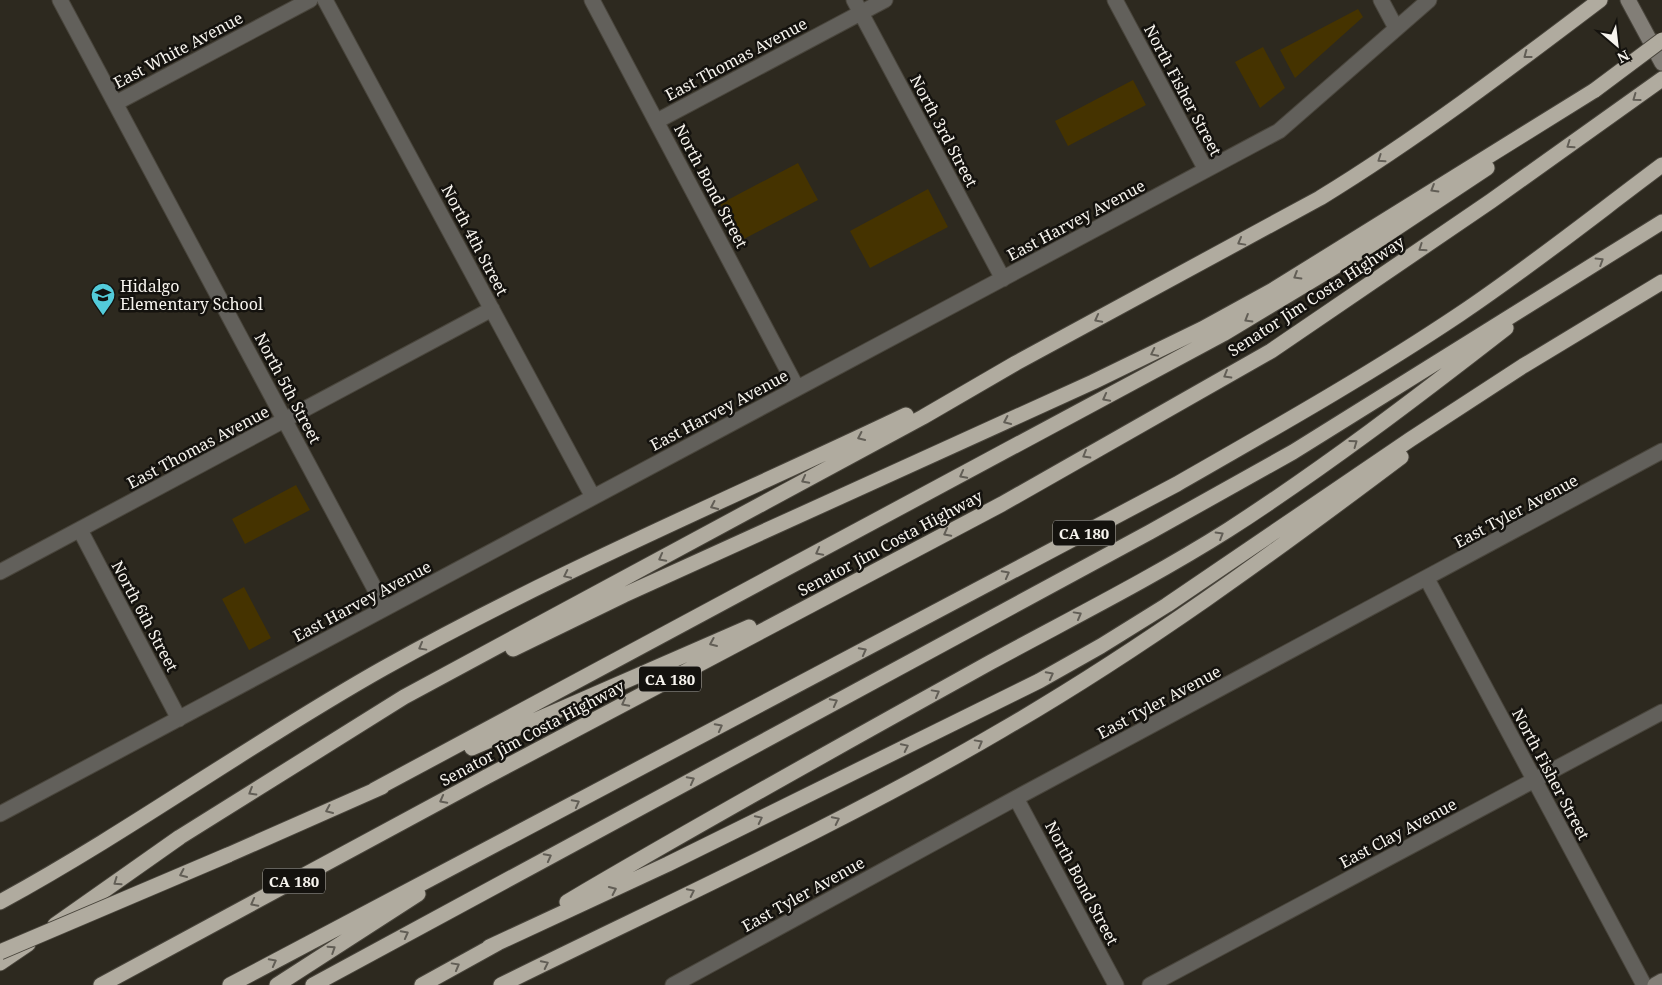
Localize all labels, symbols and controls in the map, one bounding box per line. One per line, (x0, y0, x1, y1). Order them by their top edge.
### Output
street label: East White Avenue (109, 7, 247, 93)
street label: East Thomas Avenue (661, 12, 811, 106)
street label: North Fisher Street (1139, 20, 1227, 160)
north arrow (1592, 20, 1642, 70)
text: N (1614, 46, 1633, 68)
one-way arrow (1524, 49, 1533, 57)
street label: North 3rd Street (905, 71, 983, 191)
one-way arrow (1632, 92, 1642, 101)
street label: North Bond Street (669, 120, 753, 252)
one-way arrow (1566, 139, 1576, 148)
one-way arrow (1377, 153, 1387, 162)
street label: East Harvey Avenue (1003, 174, 1149, 266)
street label: North 4th Street (437, 181, 514, 300)
one-way arrow (1431, 182, 1440, 192)
street label: Senator Jim Costa Highway (1223, 230, 1409, 361)
one-way arrow (1238, 236, 1247, 246)
one-way arrow (1418, 242, 1427, 251)
one-way arrow (1594, 258, 1603, 268)
one-way arrow (1293, 269, 1302, 279)
place label: Hidalgo Elementary School (120, 275, 263, 315)
school or university icon: Hidalgo Elementary School (90, 282, 116, 316)
one-way arrow (1094, 313, 1103, 323)
one-way arrow (1245, 313, 1254, 323)
street label: North 5th Street (250, 329, 327, 448)
one-way arrow (1150, 347, 1159, 357)
street label: East Harvey Avenue (646, 364, 792, 456)
one-way arrow (1224, 369, 1233, 379)
one-way arrow (1102, 392, 1111, 402)
street label: East Thomas Avenue (123, 400, 273, 494)
one-way arrow (1003, 415, 1012, 426)
one-way arrow (857, 430, 866, 441)
one-way arrow (1348, 440, 1358, 449)
one-way arrow (1083, 449, 1092, 459)
one-way arrow (959, 469, 968, 479)
street label: East Tyler Avenue (1450, 469, 1582, 553)
one-way arrow (802, 474, 811, 484)
street label: Senator Jim Costa Highway (794, 484, 987, 601)
one-way arrow (710, 499, 719, 510)
road number: CA 180 (1053, 520, 1115, 546)
one-way arrow (943, 526, 952, 536)
one-way arrow (1214, 531, 1223, 541)
one-way arrow (816, 545, 825, 555)
one-way arrow (659, 551, 668, 561)
street label: East Harvey Avenue (289, 555, 435, 647)
street label: North 6th Street (107, 557, 184, 676)
one-way arrow (563, 568, 572, 579)
one-way arrow (1001, 570, 1010, 580)
one-way arrow (1073, 611, 1082, 621)
one-way arrow (709, 637, 718, 648)
one-way arrow (418, 641, 427, 651)
one-way arrow (858, 647, 867, 657)
street label: East Tyler Avenue (1093, 660, 1225, 744)
road number: CA 180 (639, 666, 701, 692)
one-way arrow (1045, 671, 1054, 681)
street label: Senator Jim Costa Highway (436, 674, 629, 791)
one-way arrow (931, 690, 940, 700)
one-way arrow (622, 697, 631, 707)
one-way arrow (828, 698, 837, 708)
street label: North Fisher Street (1507, 704, 1595, 844)
one-way arrow (714, 723, 723, 733)
one-way arrow (974, 739, 983, 749)
one-way arrow (900, 743, 909, 753)
one-way arrow (685, 776, 694, 786)
one-way arrow (249, 785, 258, 795)
street label: East Clay Avenue (1336, 793, 1460, 873)
one-way arrow (439, 794, 448, 804)
one-way arrow (571, 799, 580, 809)
one-way arrow (325, 804, 334, 815)
one-way arrow (754, 815, 763, 825)
one-way arrow (831, 816, 840, 826)
street label: North Bond Street (1040, 817, 1124, 949)
street label: East Tyler Avenue (738, 851, 868, 937)
one-way arrow (542, 853, 551, 863)
one-way arrow (179, 868, 188, 879)
road number: CA 180 (263, 868, 325, 894)
one-way arrow (113, 876, 123, 885)
one-way arrow (608, 886, 617, 896)
one-way arrow (685, 888, 694, 898)
one-way arrow (250, 896, 259, 906)
one-way arrow (400, 930, 409, 940)
one-way arrow (327, 946, 336, 956)
one-way arrow (268, 958, 277, 968)
one-way arrow (540, 959, 549, 970)
one-way arrow (450, 962, 459, 972)

